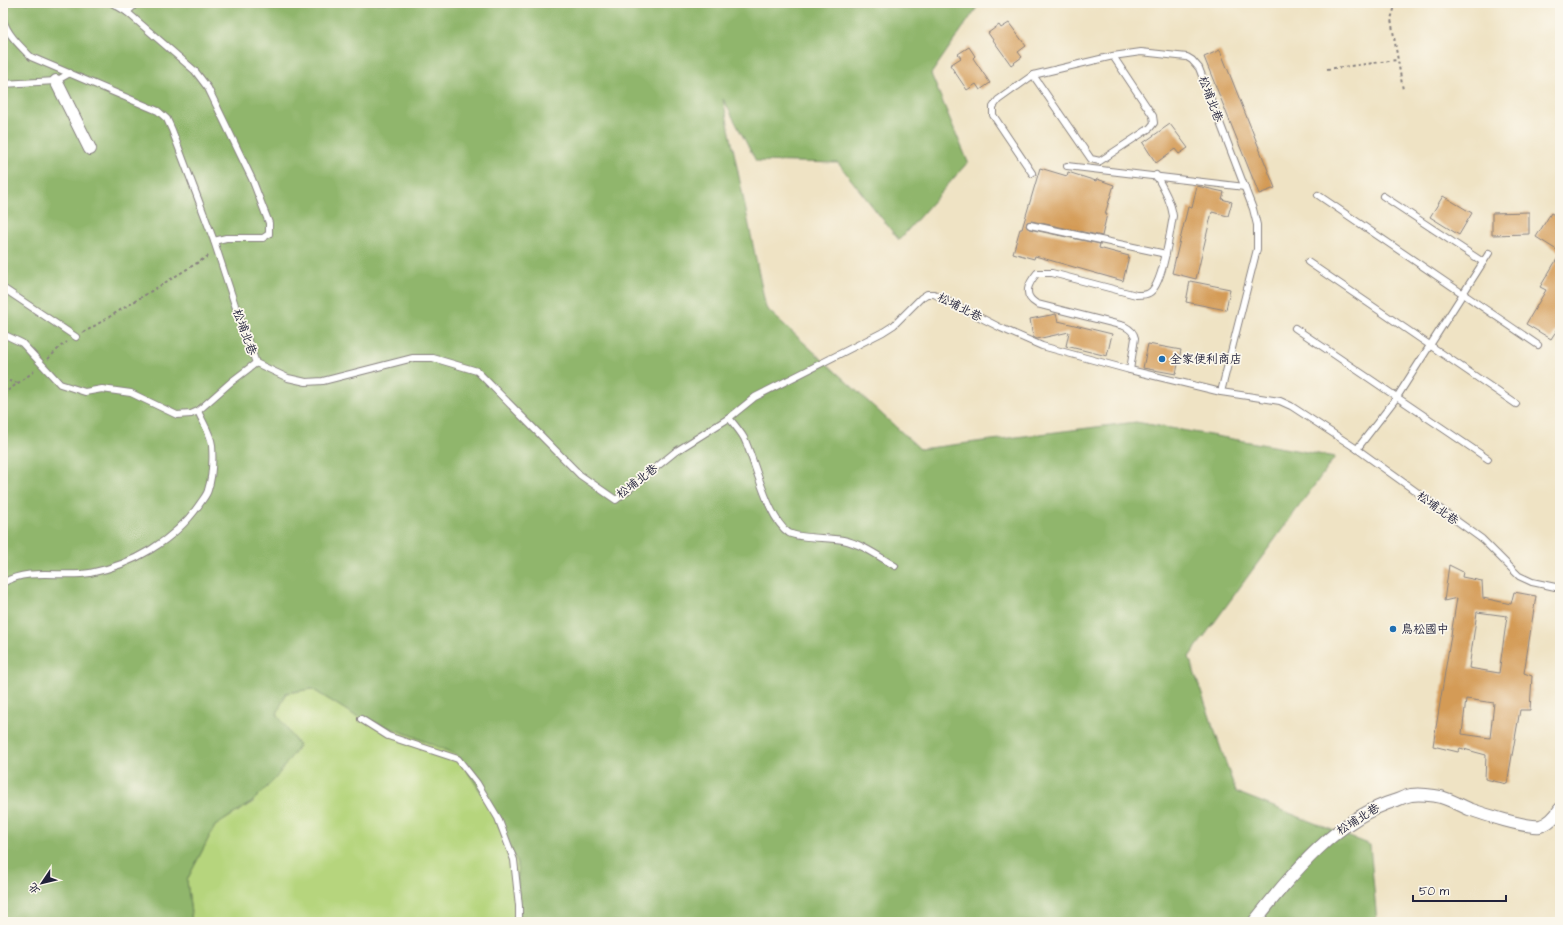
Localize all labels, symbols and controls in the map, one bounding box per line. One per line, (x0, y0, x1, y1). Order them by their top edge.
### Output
street label: 松埔北巷 (1194, 74, 1227, 125)
street label: 松埔北巷 (935, 289, 985, 326)
street label: 松埔北巷 (228, 307, 261, 358)
place label: 全家便利商店 (1170, 351, 1242, 368)
marker: 全家便利商店 (1157, 354, 1167, 364)
street label: 松埔北巷 (613, 460, 662, 503)
street label: 松埔北巷 (1413, 487, 1462, 529)
place label: 鳥松國中 (1401, 621, 1449, 638)
marker: 鳥松國中 (1388, 624, 1398, 634)
street label: 松埔北巷 (1333, 799, 1383, 839)
north arrow (22, 863, 62, 903)
scale bar (1413, 877, 1506, 903)
text: 北 (25, 880, 44, 897)
text: 50 m (1419, 883, 1450, 900)

